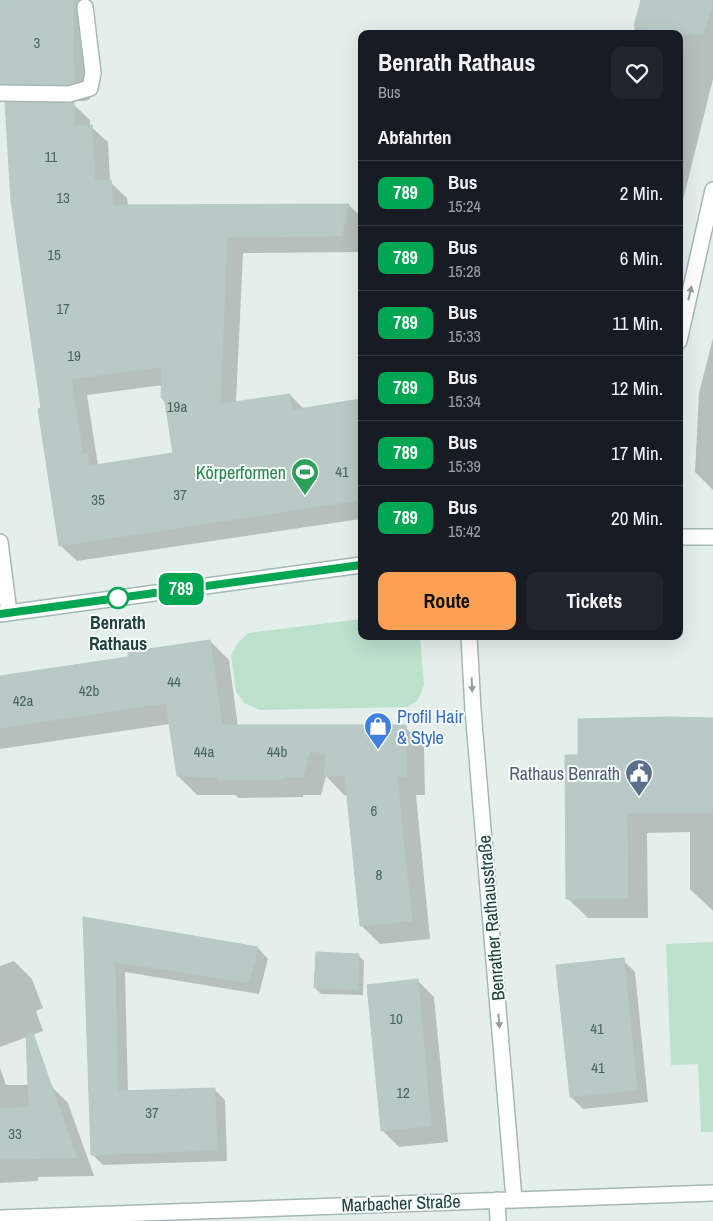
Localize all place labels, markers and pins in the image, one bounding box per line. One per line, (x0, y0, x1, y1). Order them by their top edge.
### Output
sports icon: Körperformen (290, 457, 320, 496)
place label: Körperformen (196, 460, 286, 485)
marker: Benrath Rathaus (107, 587, 129, 609)
place label: Benrath Rathaus (89, 610, 147, 656)
place label: Profil Hair & Style (397, 704, 464, 750)
shop icon: Profil Hair & Style (363, 711, 393, 750)
public building icon: Rathaus Benrath (624, 758, 654, 797)
place label: Rathaus Benrath (509, 761, 620, 786)

